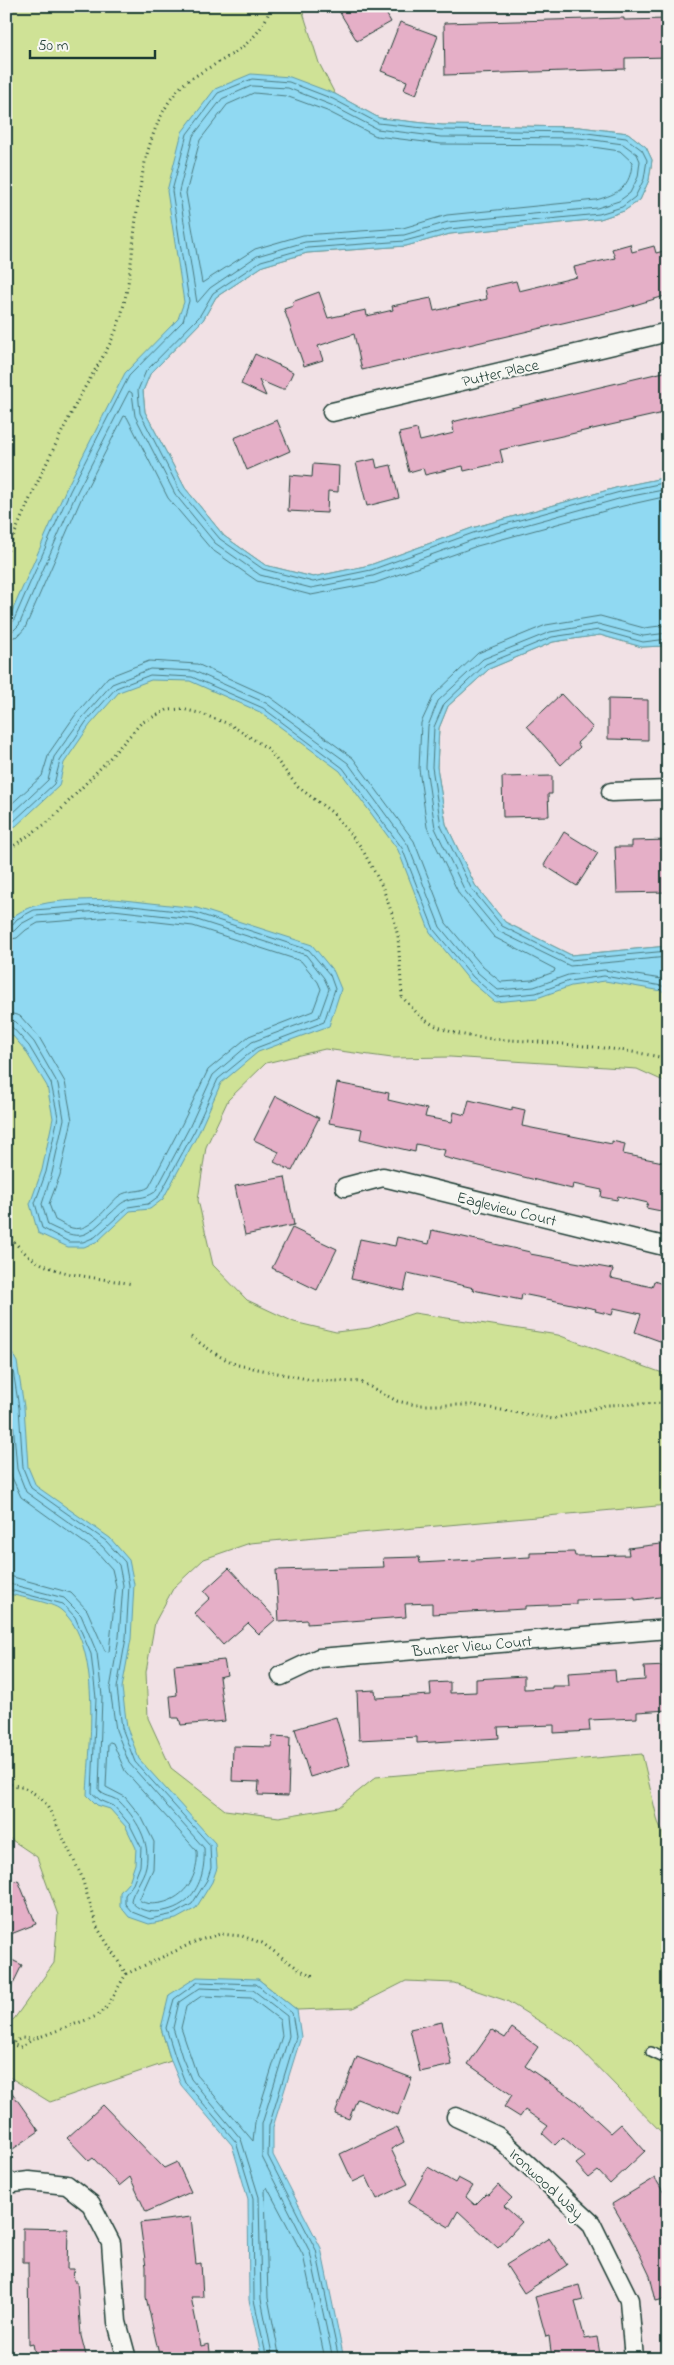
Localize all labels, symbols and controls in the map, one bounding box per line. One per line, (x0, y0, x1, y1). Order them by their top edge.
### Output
scale bar (30, 28, 155, 60)
text: 50 m (38, 35, 69, 57)
street label: Putter Place (460, 353, 542, 394)
street label: Eagleview Court (454, 1186, 560, 1234)
street label: Bunker View Court (410, 1630, 534, 1664)
street label: Ironwood Way (503, 2143, 589, 2226)

